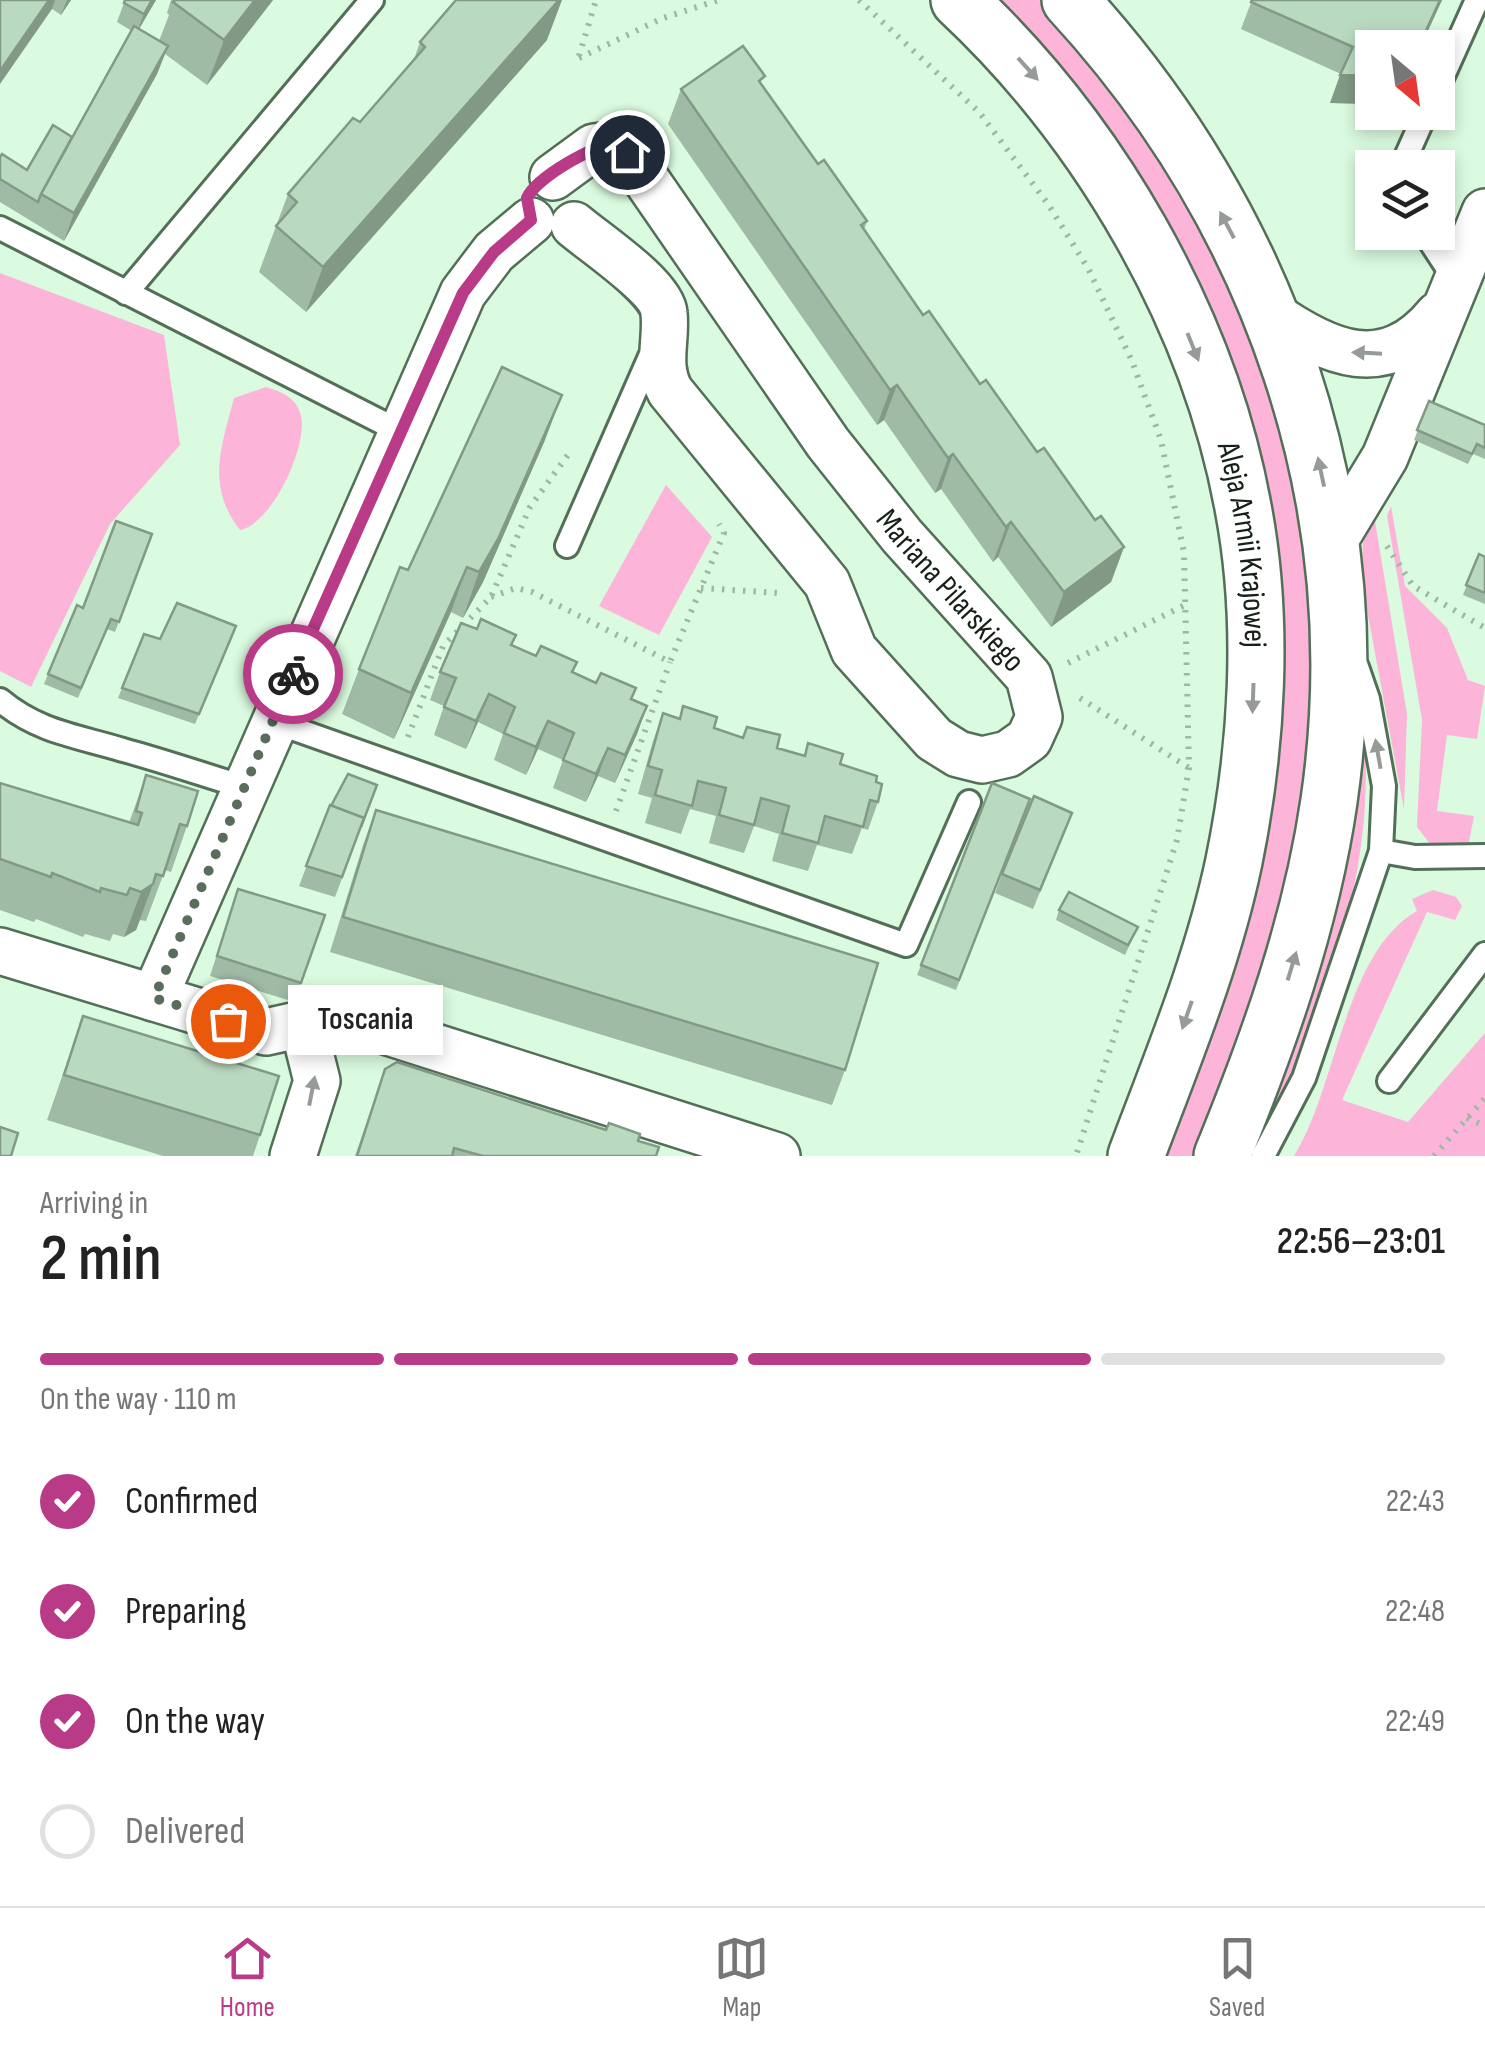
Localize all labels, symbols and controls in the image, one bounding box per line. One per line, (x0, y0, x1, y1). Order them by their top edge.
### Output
north arrow (1355, 30, 1455, 130)
map controls (1355, 30, 1455, 250)
one-way arrow (1016, 56, 1038, 81)
pin (585, 110, 670, 195)
icon: home (600, 125, 655, 180)
button: layers (1355, 150, 1455, 250)
one-way arrow (1219, 211, 1236, 240)
one-way arrow (1185, 332, 1201, 362)
one-way arrow (1351, 345, 1382, 361)
street label: Aleja Armii Krajowej (1208, 437, 1274, 648)
one-way arrow (1313, 456, 1329, 487)
street label: Mariana Pilarskiego (867, 502, 1033, 680)
courier (243, 624, 343, 724)
icon: bike (266, 647, 321, 702)
one-way arrow (1245, 683, 1261, 715)
one-way arrow (1370, 738, 1385, 769)
one-way arrow (1285, 950, 1300, 981)
pin (186, 979, 271, 1064)
callout: Toscania (288, 986, 443, 1056)
icon: bag (201, 994, 256, 1049)
text: Toscania (318, 1000, 413, 1039)
one-way arrow (1179, 1001, 1194, 1031)
one-way arrow (305, 1074, 320, 1106)
text: Arriving in (40, 1184, 148, 1223)
text: 22:56–23:01 (1277, 1219, 1445, 1264)
text: 2 min (40, 1221, 162, 1299)
text: On the way · 110 m (40, 1380, 237, 1419)
icon: check (40, 1474, 95, 1529)
text: Confirmed (125, 1479, 258, 1524)
text: 22:43 (1386, 1482, 1445, 1521)
icon: check (40, 1584, 95, 1639)
text: Preparing (125, 1589, 246, 1634)
text: 22:48 (1385, 1592, 1445, 1631)
icon: check (40, 1694, 95, 1749)
text: On the way (125, 1699, 265, 1744)
text: 22:49 (1385, 1702, 1445, 1741)
text: Delivered (125, 1809, 245, 1854)
tab: Home (220, 1931, 275, 2024)
tab: Map (714, 1931, 769, 2024)
tab: Saved (1209, 1931, 1265, 2024)

